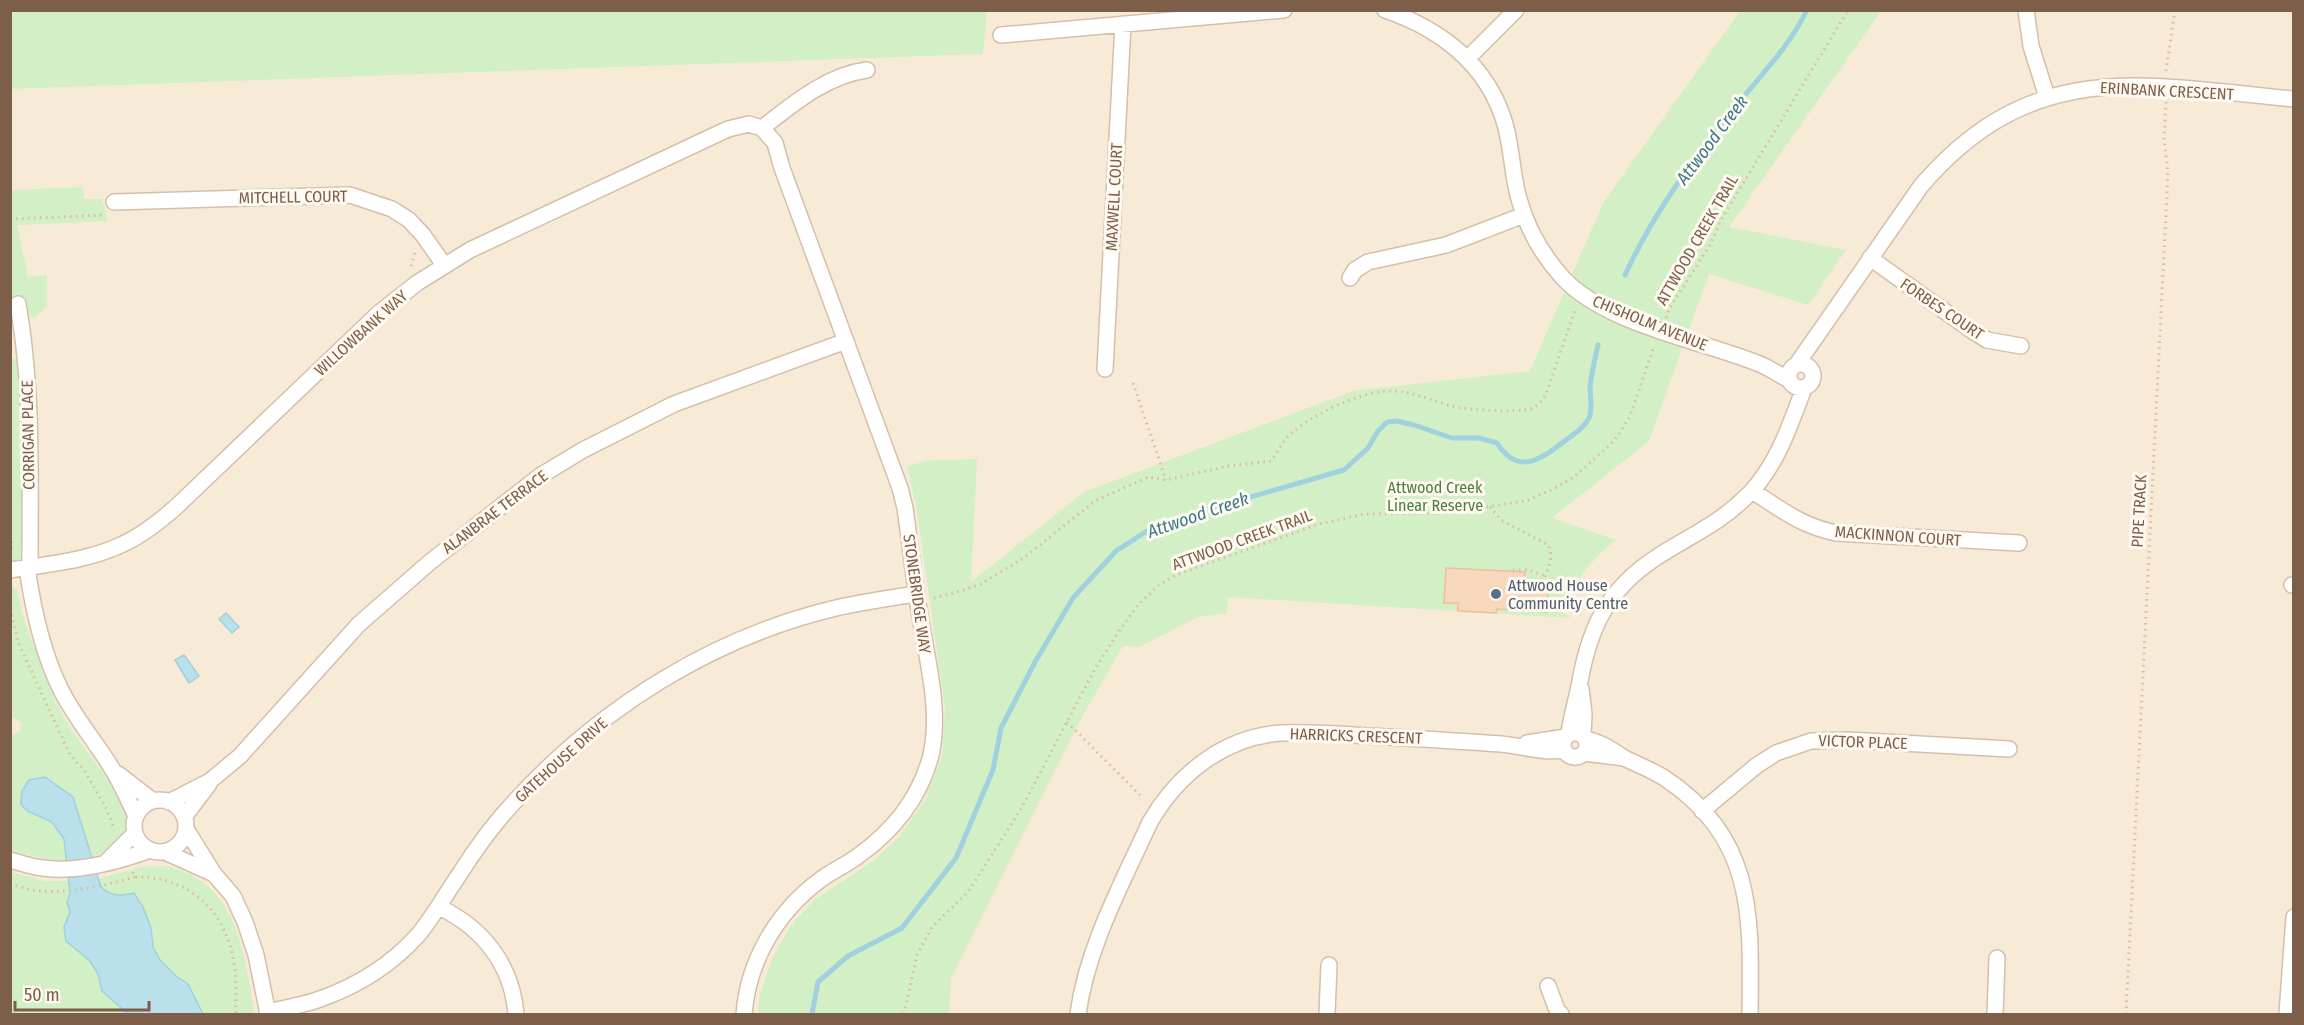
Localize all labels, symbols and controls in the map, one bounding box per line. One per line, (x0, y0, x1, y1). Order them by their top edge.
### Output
street label: ERINBANK CRESCENT (2100, 78, 2235, 104)
water label: Attwood Creek (1671, 91, 1753, 190)
street label: MAXWELL COURT (1102, 142, 1126, 251)
street label: ATTWOOD CREEK TRAIL (1652, 171, 1742, 309)
street label: MITCHELL COURT (238, 187, 348, 207)
street label: FORBES COURT (1897, 274, 1988, 344)
street label: WILLOWBANK WAY (311, 286, 411, 380)
street label: CHISHOLM AVENUE (1590, 291, 1710, 355)
street label: CORRIGAN PLACE (18, 380, 38, 490)
street label: ALANBRAE TERRACE (439, 466, 551, 558)
street label: PIPE TRACK (2128, 473, 2150, 548)
park label: Attwood Creek Linear Reserve (1387, 478, 1483, 515)
water label: Attwood Creek (1143, 487, 1252, 543)
street label: ATTWOOD CREEK TRAIL (1169, 506, 1315, 574)
street label: MACKINNON COURT (1834, 522, 1962, 550)
street label: STONEBRIDGE WAY (899, 533, 935, 655)
place label: Attwood House Community Centre (1508, 576, 1628, 613)
marker: Attwood House Community Centre (1489, 587, 1503, 601)
street label: GATEHOUSE DRIVE (511, 714, 611, 806)
street label: HARRICKS CRESCENT (1289, 724, 1423, 748)
street label: VICTOR PLACE (1818, 731, 1908, 753)
scale bar (15, 974, 148, 1012)
text: 50 m (24, 984, 60, 1006)

